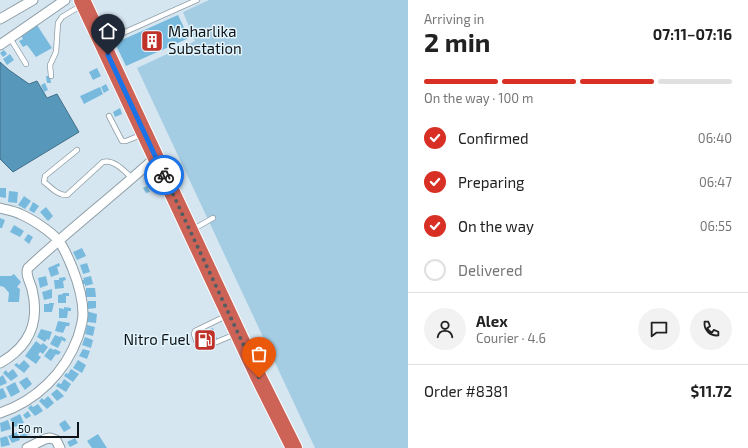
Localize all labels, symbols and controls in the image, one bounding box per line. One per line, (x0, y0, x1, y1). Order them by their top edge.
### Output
text: Arriving in (424, 11, 484, 27)
pin (91, 14, 125, 55)
icon: home (97, 20, 119, 42)
place label: Maharlika Substation (168, 22, 242, 57)
text: 07:11–07:16 (653, 25, 732, 43)
text: 2 min (424, 26, 490, 57)
building icon: Maharlika Substation (139, 28, 165, 54)
text: On the way · 100 m (424, 90, 533, 106)
icon: check (424, 127, 446, 149)
text: Confirmed (458, 129, 529, 147)
text: 06:40 (698, 130, 732, 146)
courier (144, 155, 184, 195)
icon: bike (153, 164, 175, 186)
icon: check (424, 171, 446, 193)
text: Preparing (458, 173, 524, 191)
text: 06:47 (699, 174, 732, 190)
icon: check (424, 215, 446, 237)
text: On the way (458, 217, 534, 235)
text: 06:55 (700, 218, 732, 234)
text: Delivered (458, 261, 523, 279)
button: person (424, 308, 466, 350)
button: chat (638, 308, 680, 350)
button: phone (690, 308, 732, 350)
text: Alex (476, 312, 508, 330)
fuel station icon: Nitro Fuel (192, 327, 218, 353)
place label: Nitro Fuel (123, 330, 191, 348)
text: Courier · 4.6 (476, 330, 546, 346)
pin (242, 337, 276, 378)
icon: bag (248, 343, 270, 365)
text: Order #8381 (424, 382, 508, 400)
text: $11.72 (691, 382, 732, 400)
scale bar (12, 420, 79, 439)
text: 50 m (18, 422, 43, 435)

